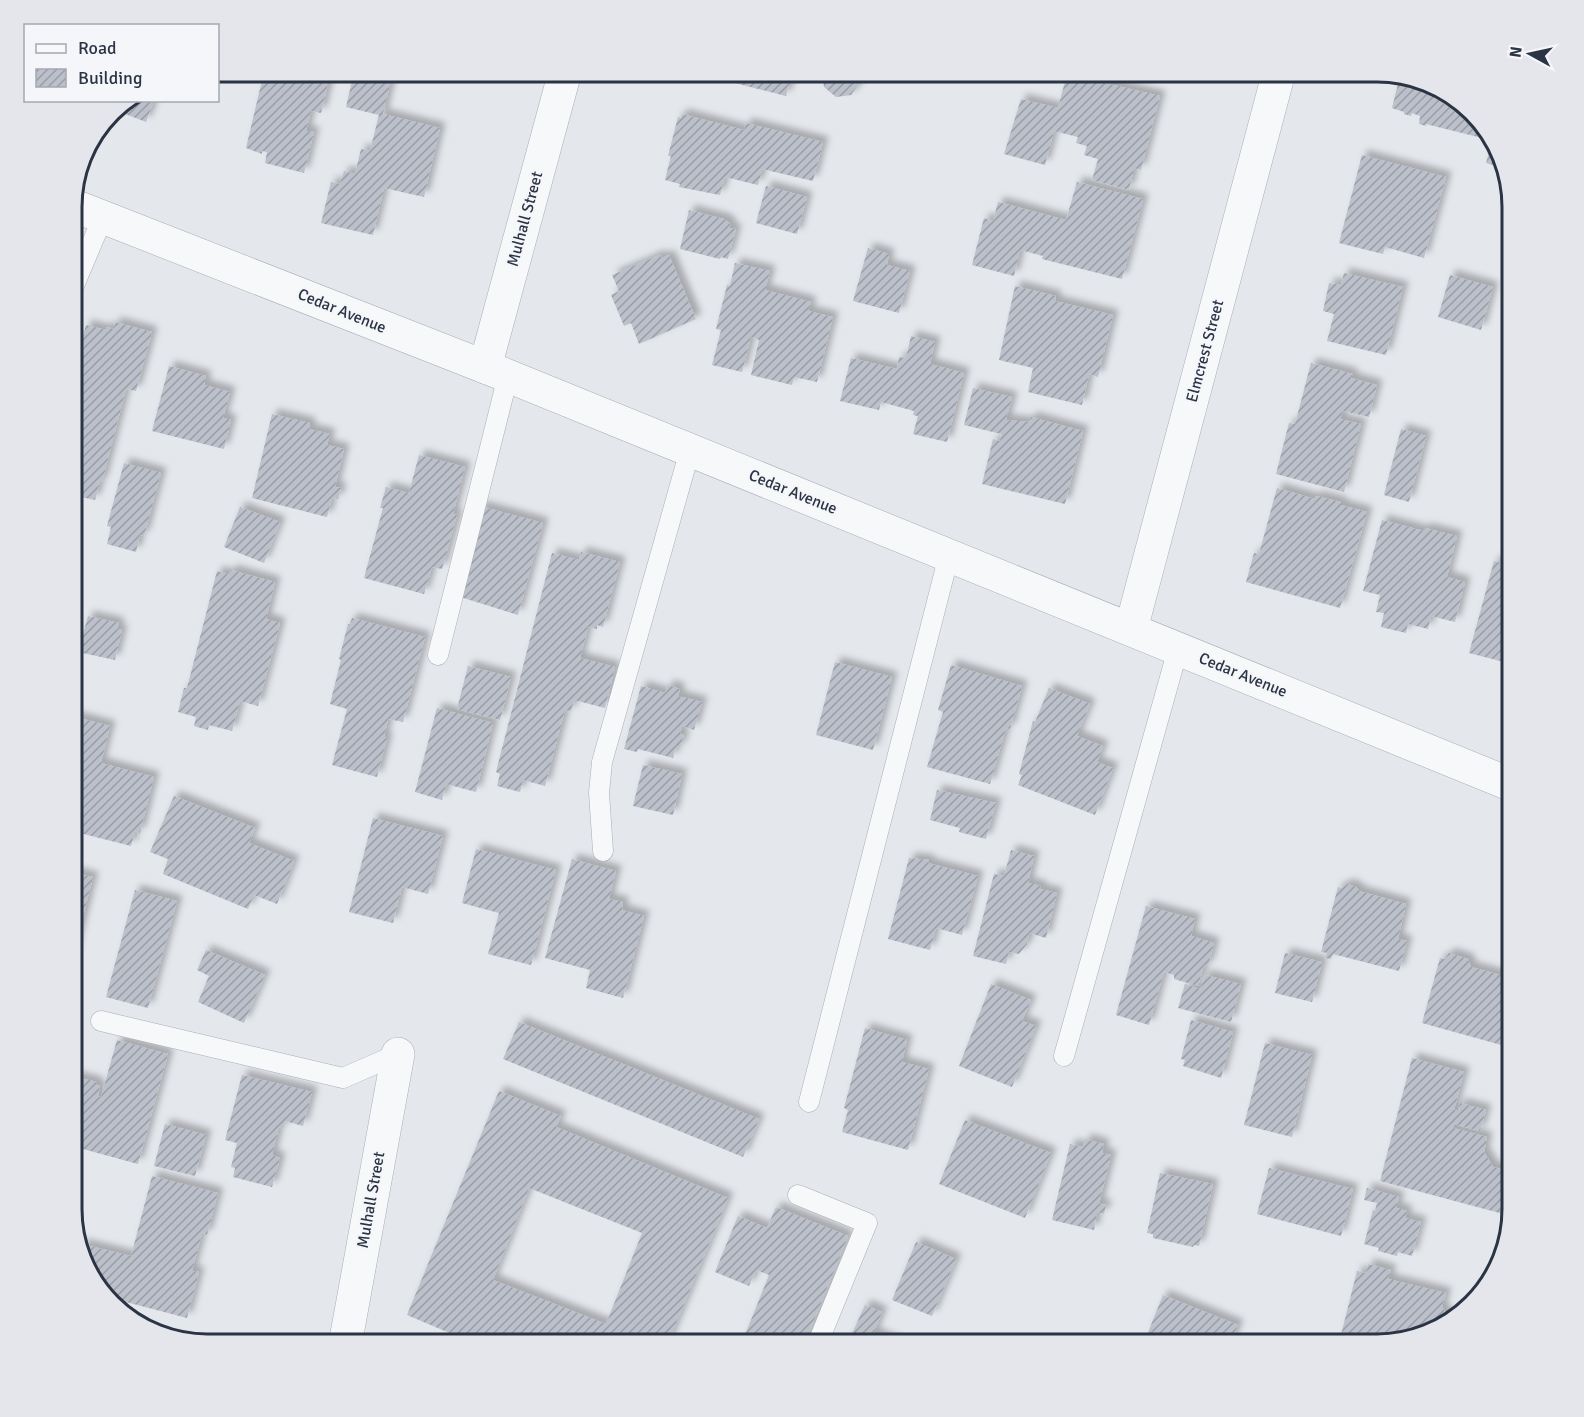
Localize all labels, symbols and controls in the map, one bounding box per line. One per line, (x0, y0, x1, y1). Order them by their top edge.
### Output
legend (24, 24, 219, 102)
north arrow (1500, 24, 1560, 84)
text: Road (78, 37, 117, 59)
text: N (1505, 45, 1527, 59)
text: Building (78, 67, 142, 89)
street label: Mulhall Street (503, 169, 547, 269)
street label: Cedar Avenue (295, 284, 389, 338)
street label: Elmcrest Street (1182, 297, 1228, 405)
street label: Cedar Avenue (746, 465, 840, 519)
street label: Cedar Avenue (1196, 648, 1290, 702)
street label: Mulhall Street (353, 1150, 389, 1250)

